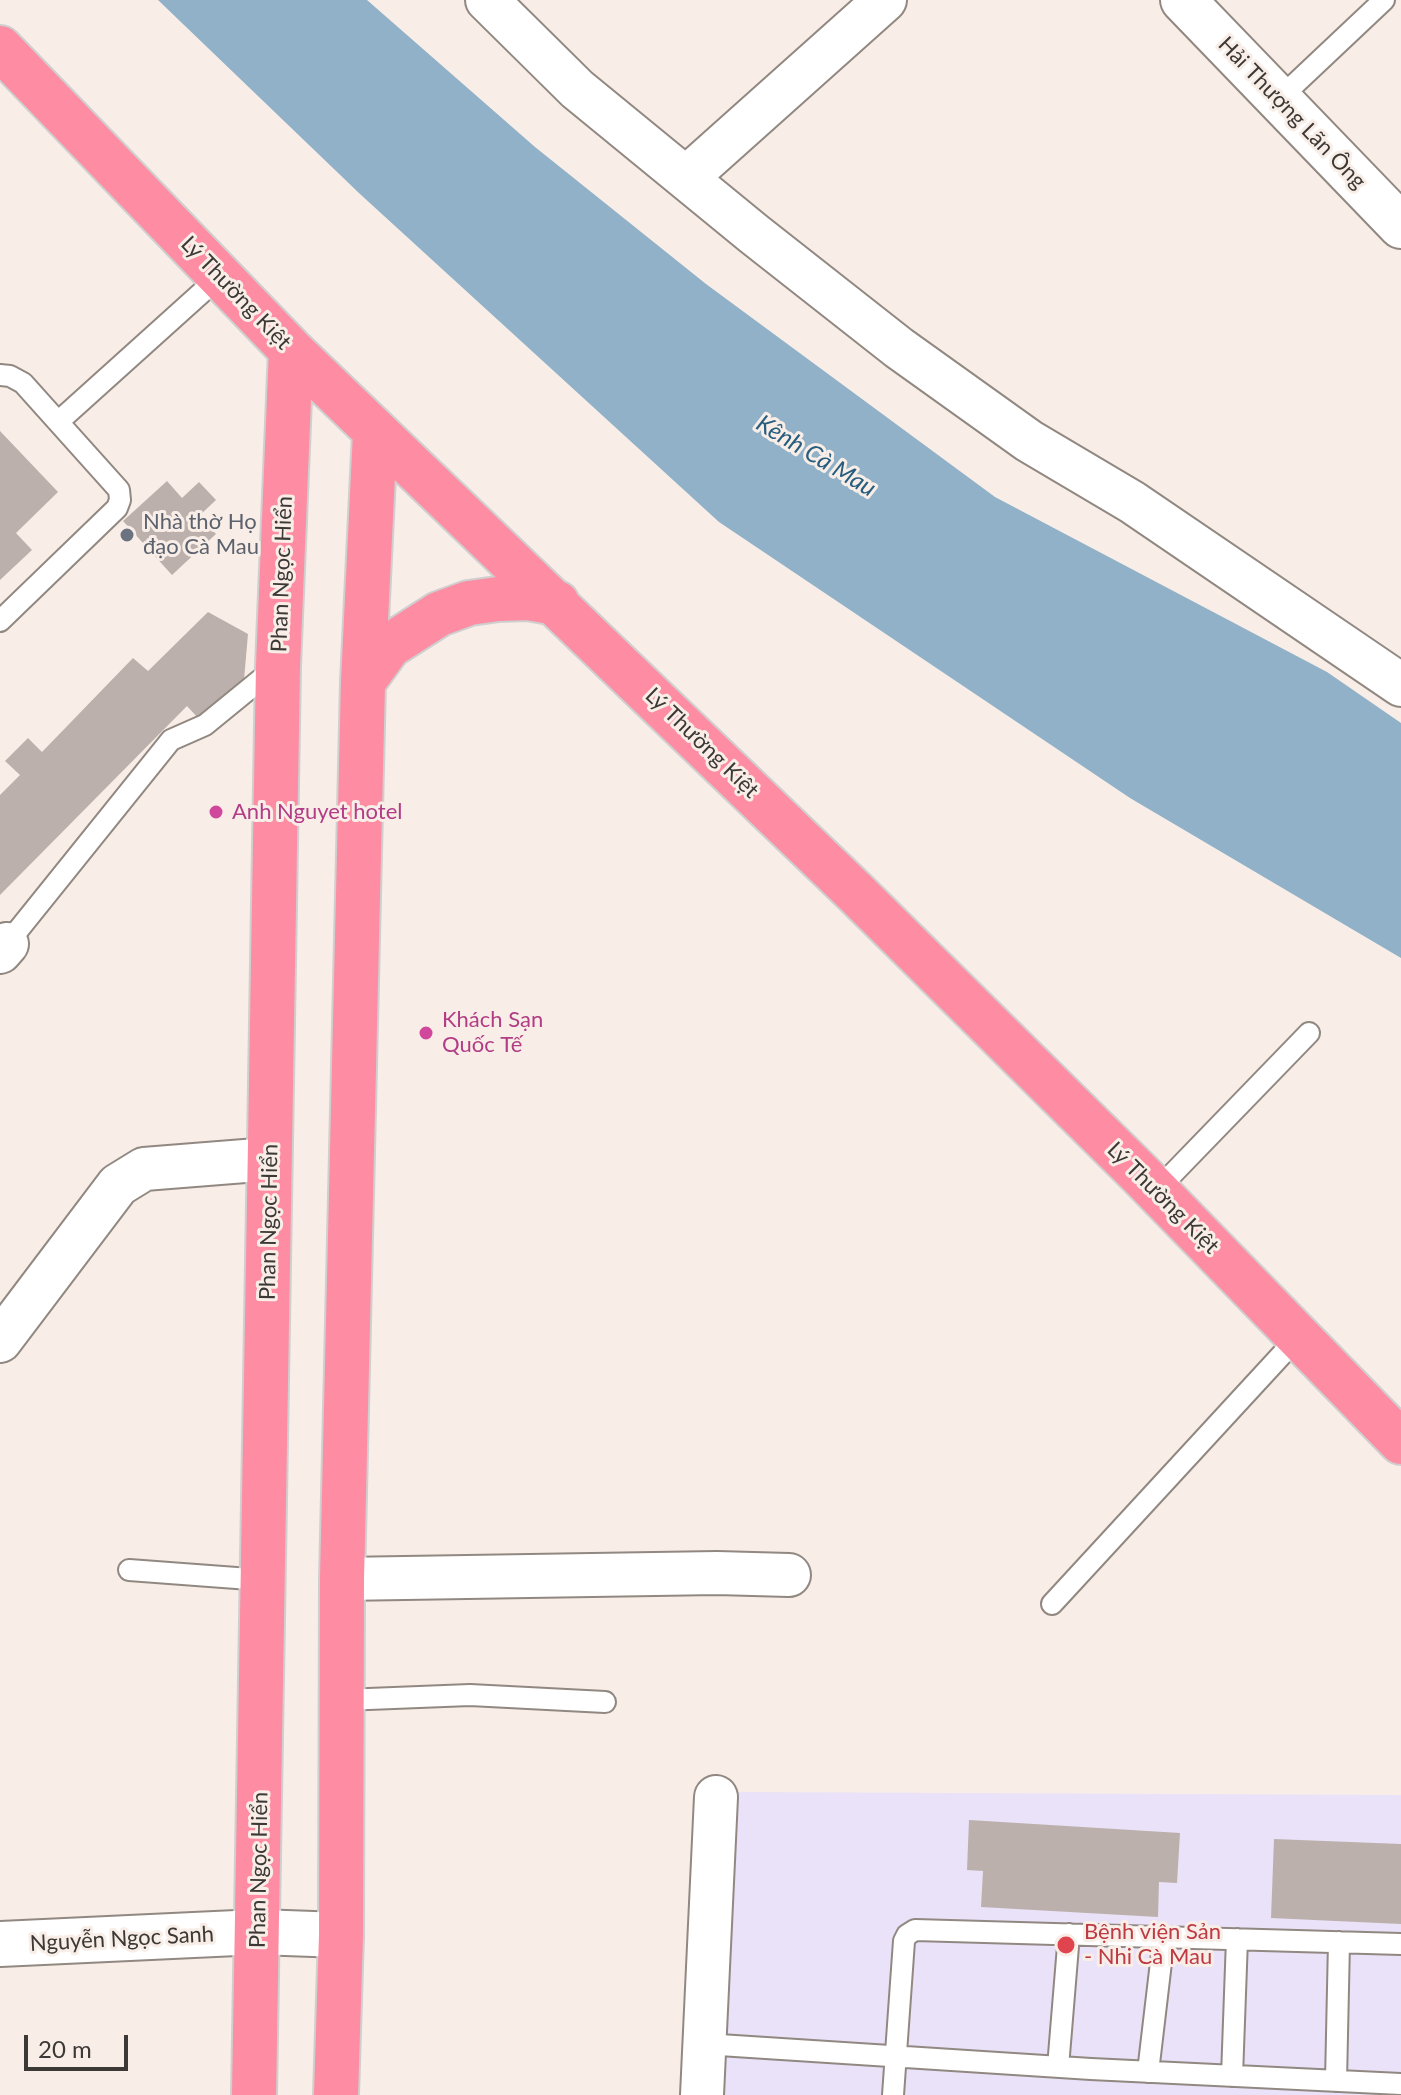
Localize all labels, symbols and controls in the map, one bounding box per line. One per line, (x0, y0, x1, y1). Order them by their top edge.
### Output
street label: Hải Thượng Lãn Ông (1213, 31, 1371, 195)
street label: Lý Thường Kiệt (175, 231, 297, 355)
water label: Kênh Cà Mau (751, 409, 881, 503)
street label: Phan Ngọc Hiển (266, 495, 298, 653)
place label: Nhà thờ Họ đạo Cà Mau (143, 509, 259, 560)
marker: Nhà thờ Họ đạo Cà Mau (118, 526, 136, 544)
street label: Lý Thường Kiệt (640, 682, 764, 804)
place label: Anh Nguyet hotel (232, 799, 402, 825)
marker: Anh Nguyet hotel (207, 803, 225, 821)
place label: Khách Sạn Quốc Tế (442, 1007, 543, 1058)
marker: Khách Sạn Quốc Tế (417, 1024, 435, 1042)
street label: Lý Thường Kiệt (1102, 1137, 1224, 1259)
street label: Phan Ngọc Hiển (254, 1144, 284, 1300)
street label: Phan Ngọc Hiển (244, 1792, 274, 1948)
place label: Bệnh viện Sản - Nhi Cà Mau (1084, 1919, 1221, 1970)
street label: Nguyễn Ngọc Sanh (29, 1921, 215, 1957)
marker: Bệnh viện Sản - Nhi Cà Mau (1055, 1934, 1077, 1956)
scale bar (28, 2019, 132, 2069)
text: 20 m (38, 2034, 92, 2063)

